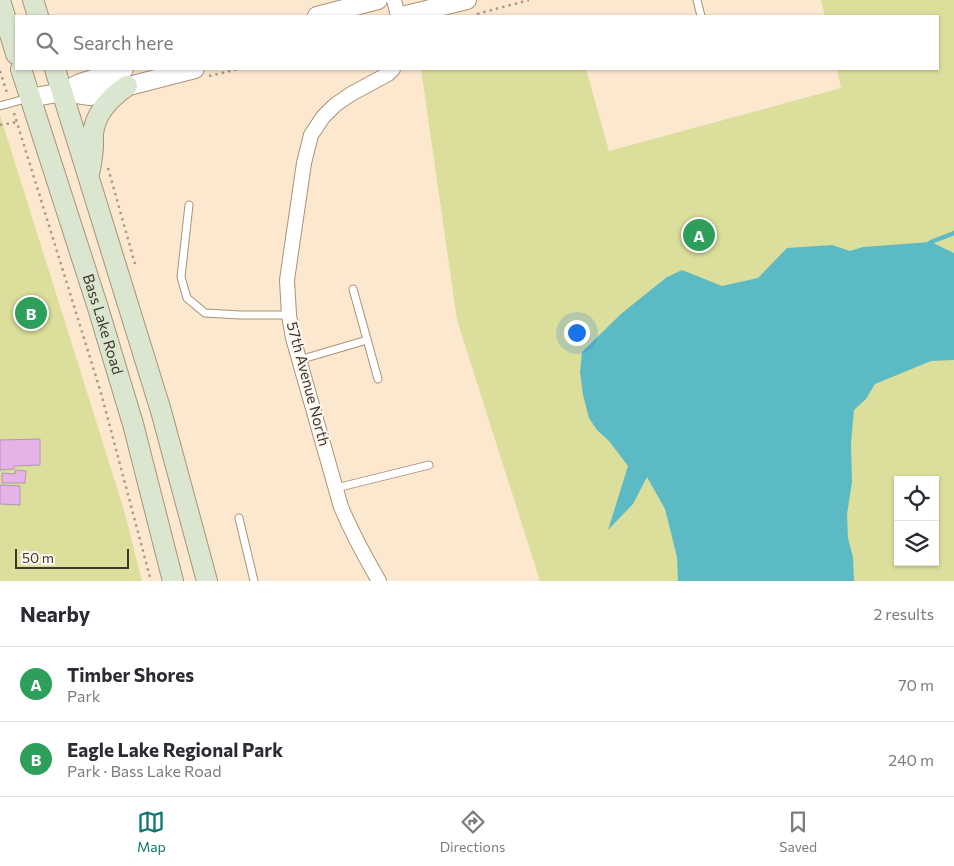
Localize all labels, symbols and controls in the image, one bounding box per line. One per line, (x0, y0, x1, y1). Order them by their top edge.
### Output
search box (15, 15, 939, 70)
icon: search (33, 29, 61, 57)
text: Search here (73, 31, 173, 54)
pin: A (683, 216, 715, 254)
street label: Bass Lake Road (80, 271, 128, 376)
pin: B (15, 294, 47, 332)
street label: 57th Avenue North (284, 320, 334, 448)
your location (564, 320, 590, 346)
map controls (894, 476, 939, 566)
button: locate (894, 476, 939, 521)
button: layers (894, 521, 939, 566)
scale bar (15, 546, 129, 569)
text: 50 m (22, 549, 54, 566)
text: Nearby (20, 601, 90, 626)
text: 2 results (873, 604, 934, 623)
text: Timber Shores (67, 663, 194, 686)
text: A (30, 675, 42, 694)
text: 70 m (898, 675, 934, 694)
text: Park (67, 686, 100, 705)
text: Eagle Lake Regional Park (67, 738, 283, 761)
text: B (31, 750, 41, 769)
text: 240 m (888, 750, 934, 769)
text: Park · Bass Lake Road (67, 761, 221, 780)
tab: Map (137, 808, 166, 855)
tab: Directions (440, 808, 505, 855)
tab: Saved (779, 808, 817, 855)

